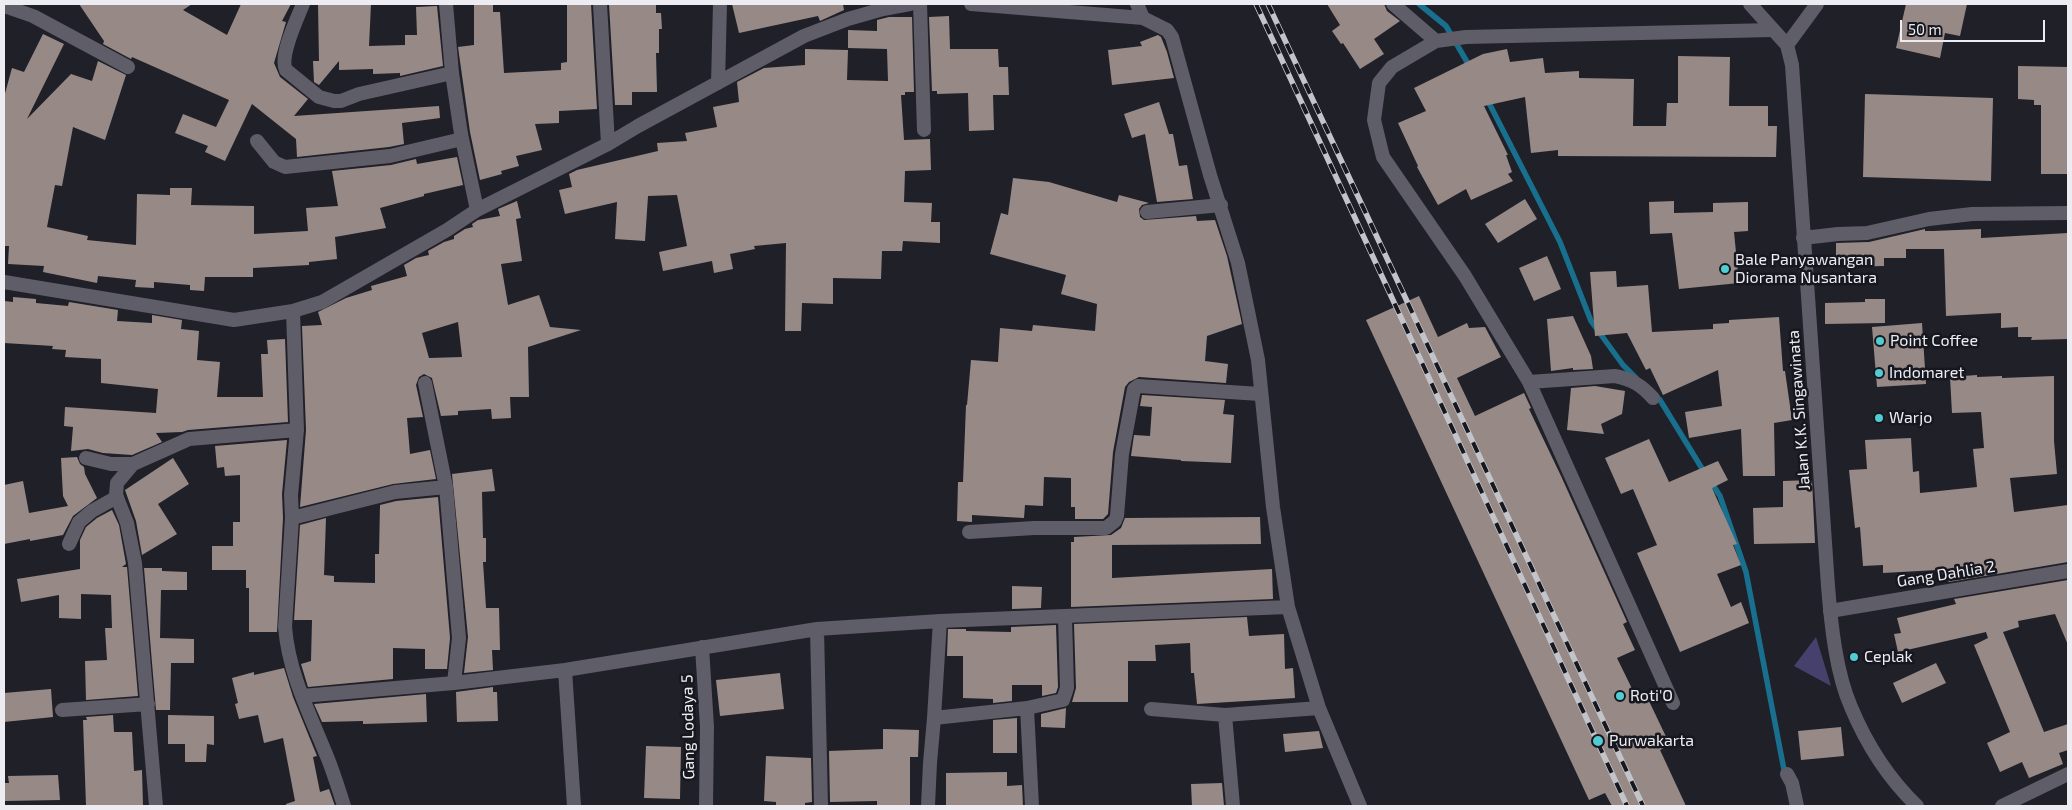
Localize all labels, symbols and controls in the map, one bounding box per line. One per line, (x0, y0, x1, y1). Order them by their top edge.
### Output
scale bar (1902, 10, 2047, 42)
text: 50 m (1908, 20, 1942, 38)
place label: Bale Panyawangan Diorama Nusantara (1735, 250, 1877, 288)
marker: Bale Panyawangan Diorama Nusantara (1719, 263, 1731, 275)
street label: Jalan K.K. Singawinata (1784, 329, 1814, 491)
place label: Point Coffee (1890, 331, 1978, 351)
marker: Point Coffee (1874, 335, 1886, 347)
place label: Indomaret (1889, 363, 1964, 383)
marker: Indomaret (1873, 367, 1885, 379)
place label: Warjo (1889, 408, 1932, 428)
marker: Warjo (1873, 412, 1885, 424)
street label: Gang Dahlia 2 (1895, 557, 1997, 591)
place label: Ceplak (1864, 647, 1913, 667)
marker: Ceplak (1848, 651, 1860, 663)
street label: Gang Lodaya 5 (677, 674, 699, 780)
place label: Roti'O (1630, 686, 1673, 706)
marker: Roti'O (1614, 690, 1626, 702)
place label: Purwakarta (1609, 731, 1694, 751)
marker: Purwakarta (1591, 734, 1605, 748)

